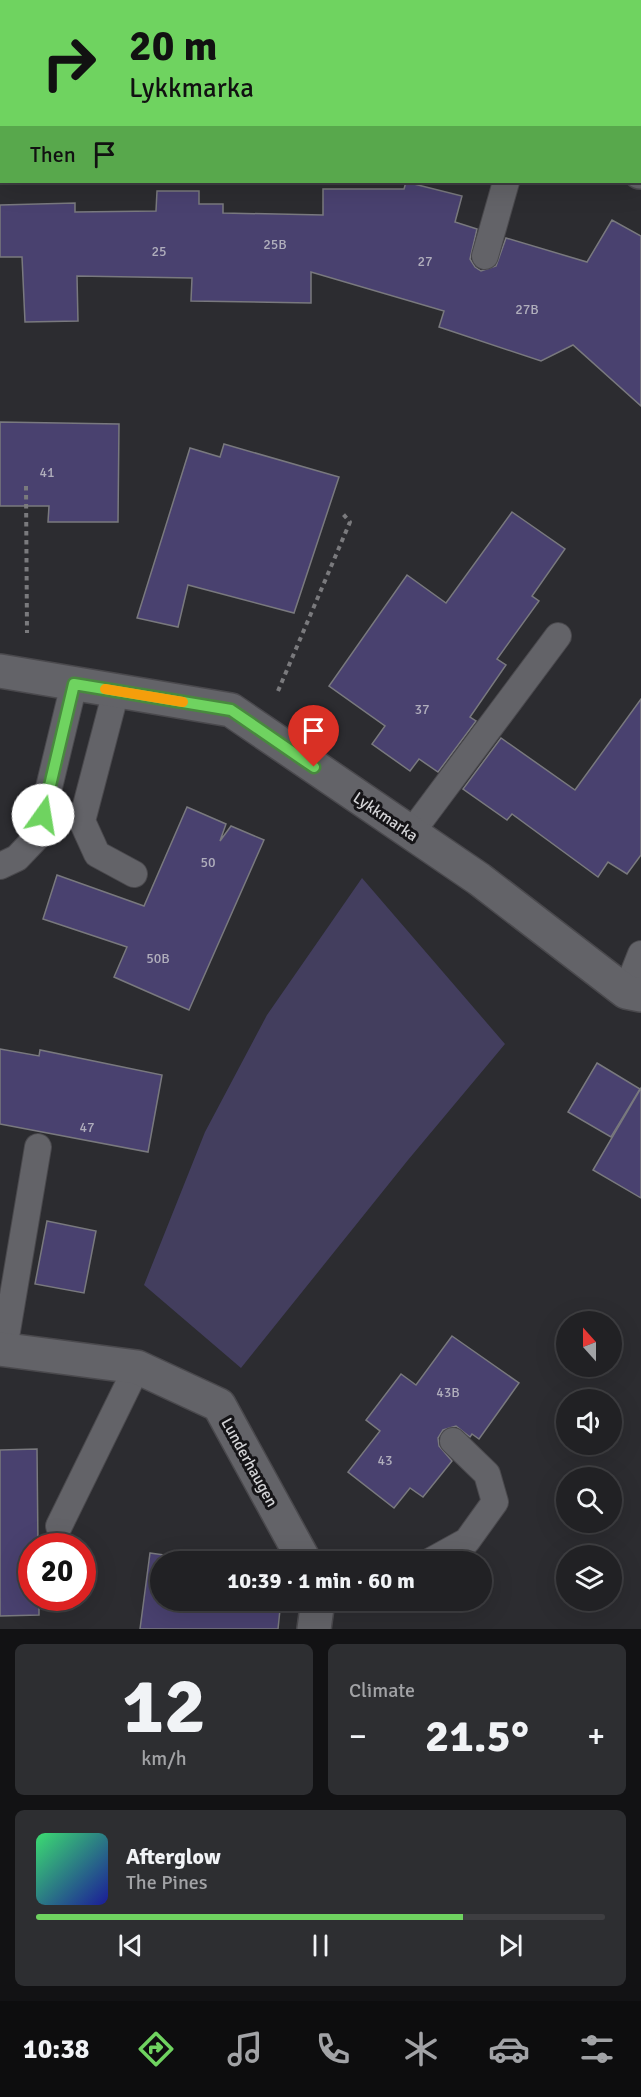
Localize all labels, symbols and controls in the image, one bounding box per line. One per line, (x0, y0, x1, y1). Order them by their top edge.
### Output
text: 20 m (129, 21, 218, 72)
icon: right (30, 24, 108, 102)
text: Lykkmarka (129, 72, 254, 105)
icon: arrive (88, 138, 121, 171)
text: Then (30, 141, 76, 168)
house number: 25B (263, 236, 287, 253)
house number: 25 (151, 243, 167, 260)
house number: 27 (417, 253, 433, 270)
house number: 27B (515, 301, 539, 318)
house number: 41 (39, 464, 55, 481)
house number: 37 (414, 701, 430, 718)
pin (288, 705, 339, 767)
icon: arrive (297, 714, 330, 747)
position arrow (11, 783, 75, 847)
street label: Lykkmarka (349, 788, 422, 846)
house number: 50 (200, 854, 216, 871)
house number: 50B (146, 950, 170, 967)
house number: 47 (79, 1119, 95, 1136)
north arrow (556, 1311, 622, 1377)
map controls (556, 1311, 622, 1611)
house number: 43B (436, 1384, 460, 1401)
button: sound (556, 1389, 622, 1455)
street label: Lunderhaugen (216, 1415, 282, 1510)
house number: 43 (377, 1452, 393, 1469)
button: search (556, 1467, 622, 1533)
speed limit sign: 20 (18, 1533, 96, 1611)
button: layers (556, 1545, 622, 1611)
text: 10:39 · 1 min · 60 m (227, 1567, 415, 1594)
text: 12 (122, 1659, 206, 1755)
text: Climate (349, 1678, 415, 1703)
text: 21.5° (425, 1709, 529, 1764)
text: − (349, 1716, 367, 1757)
text: + (587, 1716, 605, 1757)
text: km/h (141, 1746, 187, 1771)
text: Afterglow (126, 1843, 221, 1870)
text: The Pines (126, 1870, 208, 1895)
icon: previous (114, 1929, 147, 1962)
icon: pause (304, 1929, 337, 1962)
icon: next (494, 1929, 527, 1962)
icon: directions (135, 2028, 177, 2070)
icon: music (224, 2028, 266, 2070)
icon: phone (312, 2028, 354, 2070)
icon: climate (400, 2028, 442, 2070)
icon: car (488, 2028, 530, 2070)
icon: filters (576, 2028, 618, 2070)
text: 10:38 (23, 2033, 89, 2066)

